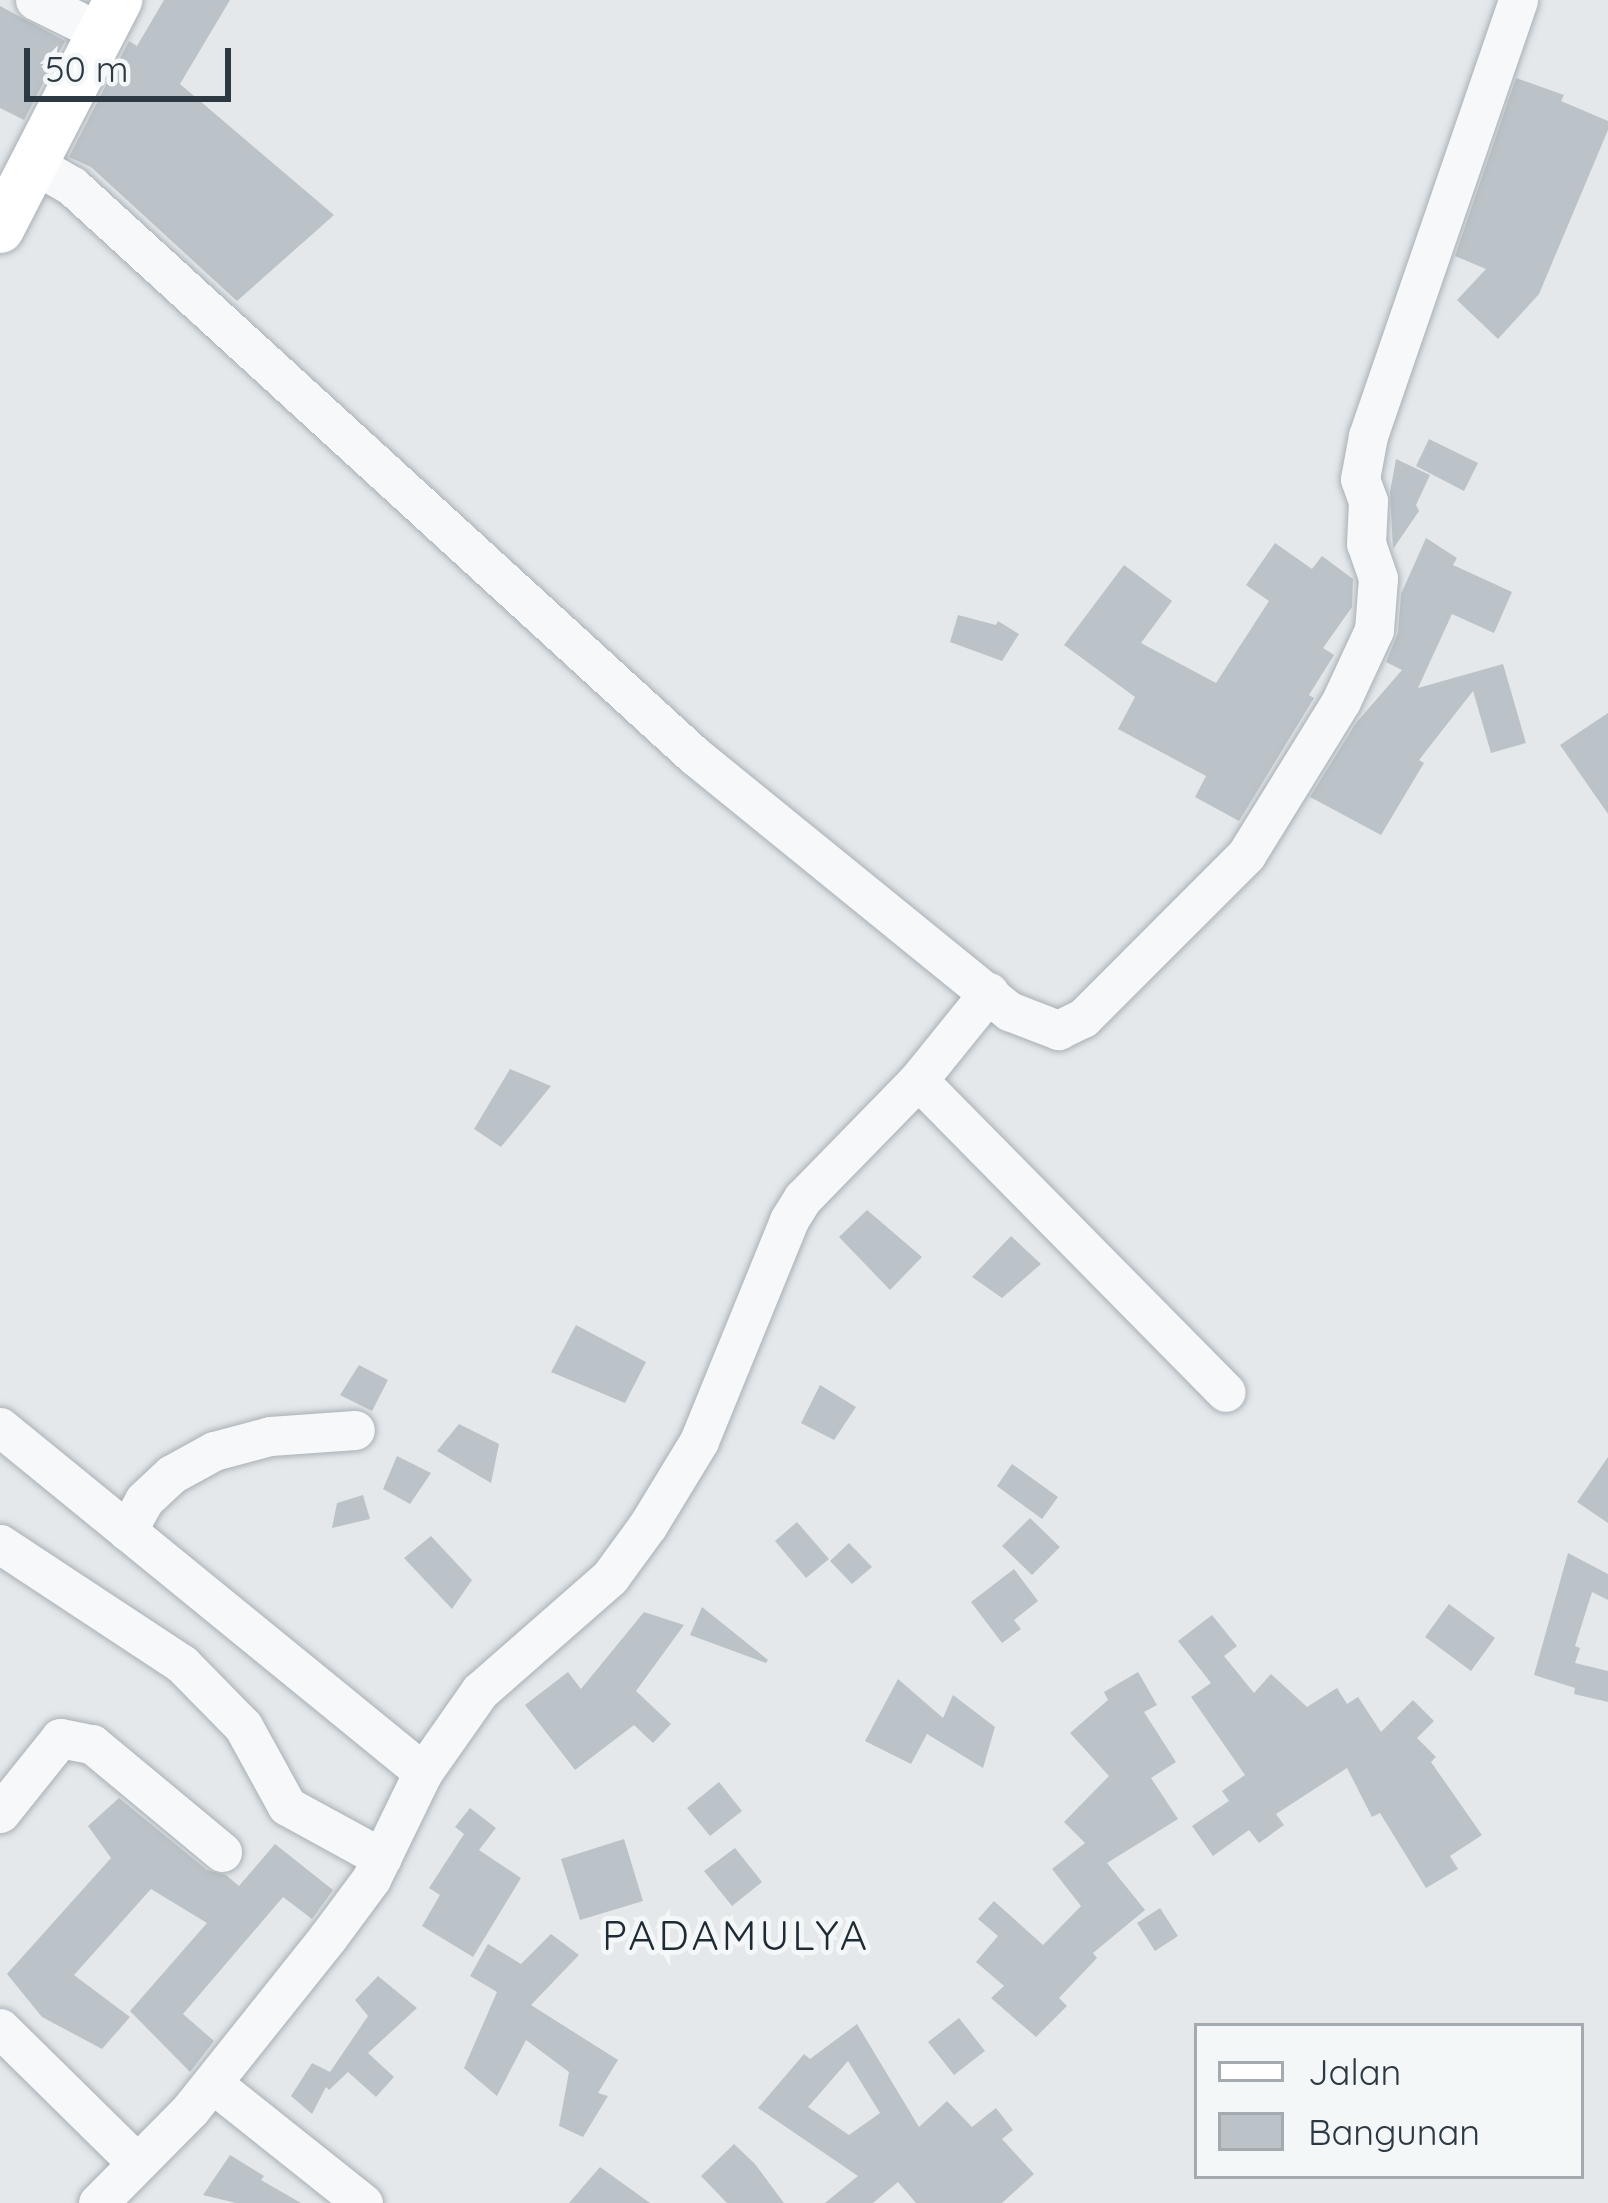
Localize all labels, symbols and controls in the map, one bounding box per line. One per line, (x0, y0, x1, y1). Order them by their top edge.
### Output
scale bar (30, 24, 237, 98)
text: 50 m (45, 46, 129, 91)
district label: PADAMULYA (602, 1910, 870, 1960)
legend (1194, 2023, 1584, 2179)
text: Jalan (1308, 2049, 1401, 2094)
text: Bangunan (1308, 2109, 1480, 2154)

